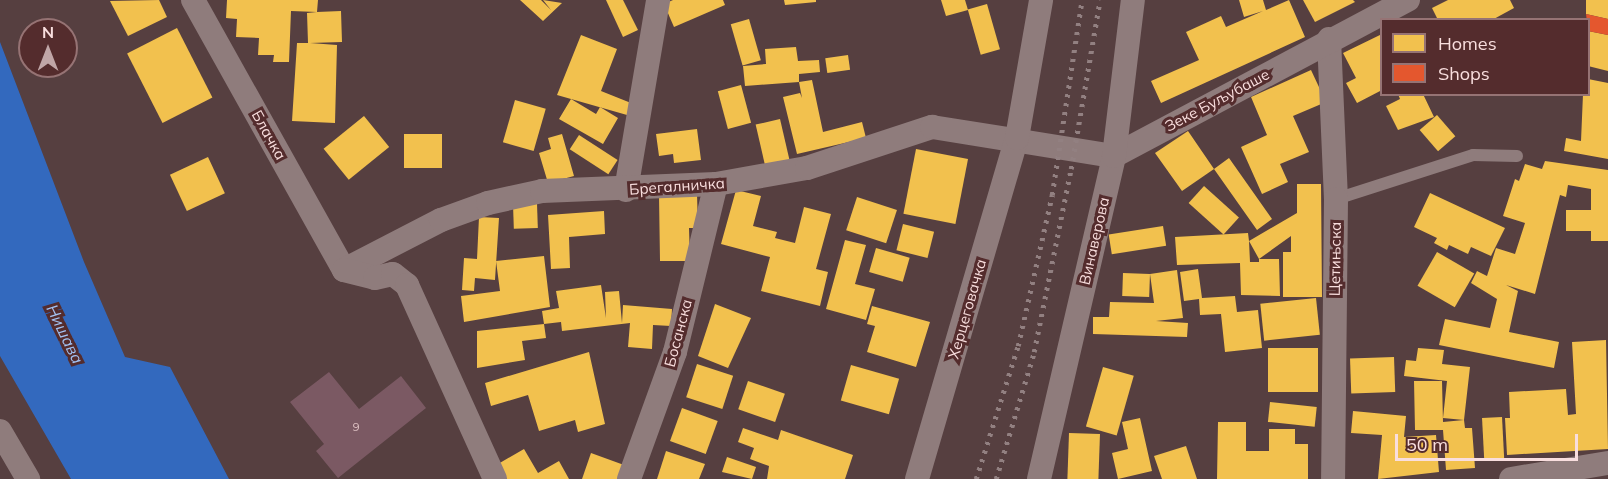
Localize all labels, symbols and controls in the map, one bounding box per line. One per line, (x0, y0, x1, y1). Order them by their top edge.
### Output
north arrow (18, 18, 78, 78)
legend (1380, 18, 1590, 96)
text: N (42, 22, 54, 42)
text: Homes (1438, 32, 1497, 55)
text: Shops (1438, 62, 1490, 85)
street label: Зеке Буљубаше (1162, 65, 1272, 135)
street label: Блачка (248, 107, 290, 163)
street label: Брегалничка (629, 174, 725, 198)
street label: Винаверова (1075, 195, 1113, 287)
street label: Цетињска (1325, 222, 1345, 296)
street label: Херцеговачка (944, 257, 990, 361)
street label: Босанска (660, 297, 696, 369)
water label: Нишава (42, 301, 88, 367)
house number: 9 (352, 420, 360, 434)
scale bar (1398, 422, 1581, 460)
text: 50 m (1406, 433, 1448, 456)

